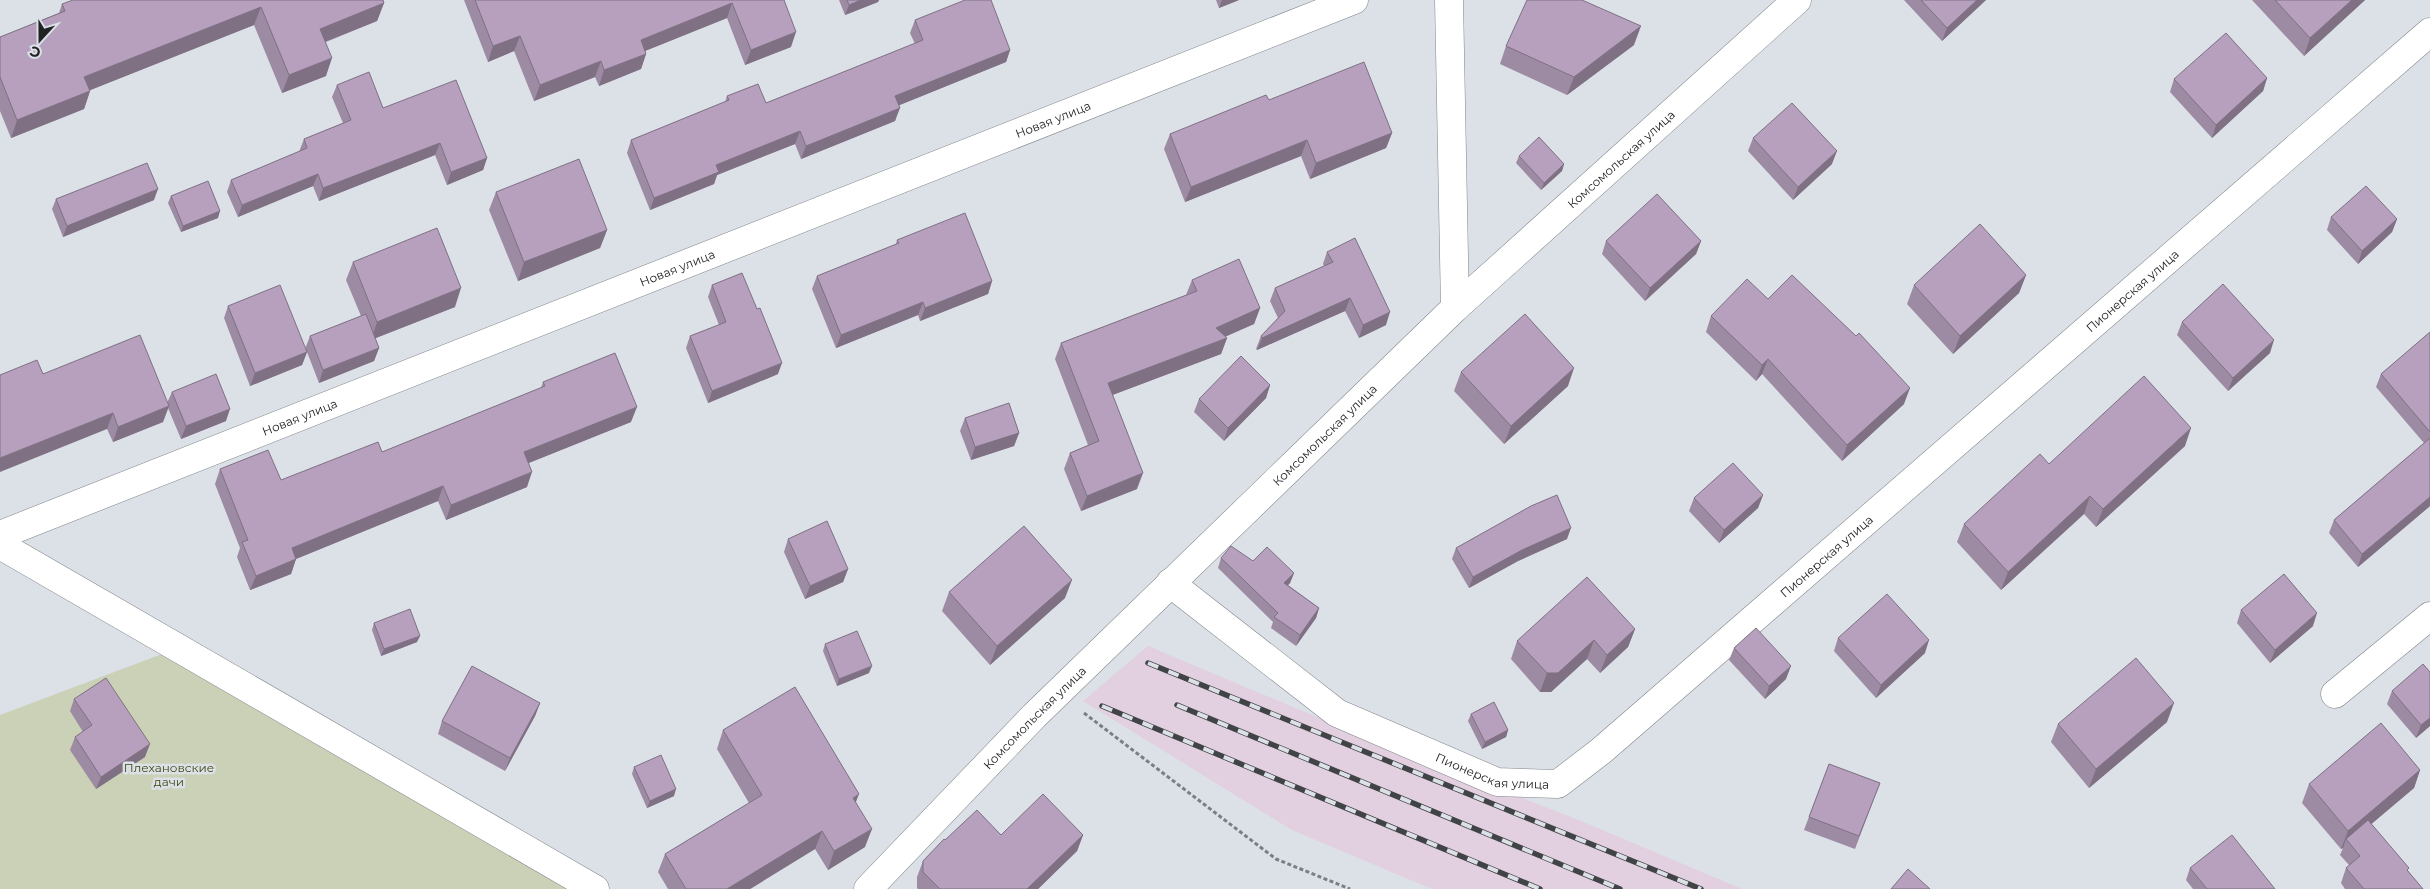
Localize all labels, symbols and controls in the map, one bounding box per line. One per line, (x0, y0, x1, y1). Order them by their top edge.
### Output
north arrow (15, 15, 65, 65)
text: С (27, 42, 43, 62)
street label: Новая улица (1013, 97, 1093, 141)
street label: Комсомольская улица (1564, 107, 1678, 211)
street label: Новая улица (637, 246, 717, 289)
street label: Пионерская улица (2082, 246, 2182, 335)
street label: Комсомольская улица (1269, 381, 1380, 489)
street label: Новая улица (260, 395, 339, 438)
street label: Пионерская улица (1776, 511, 1876, 600)
street label: Комсомольская улица (980, 663, 1089, 772)
street label: Пионерская улица (1433, 749, 1549, 791)
park label: Плехановские дачи (124, 760, 214, 789)

